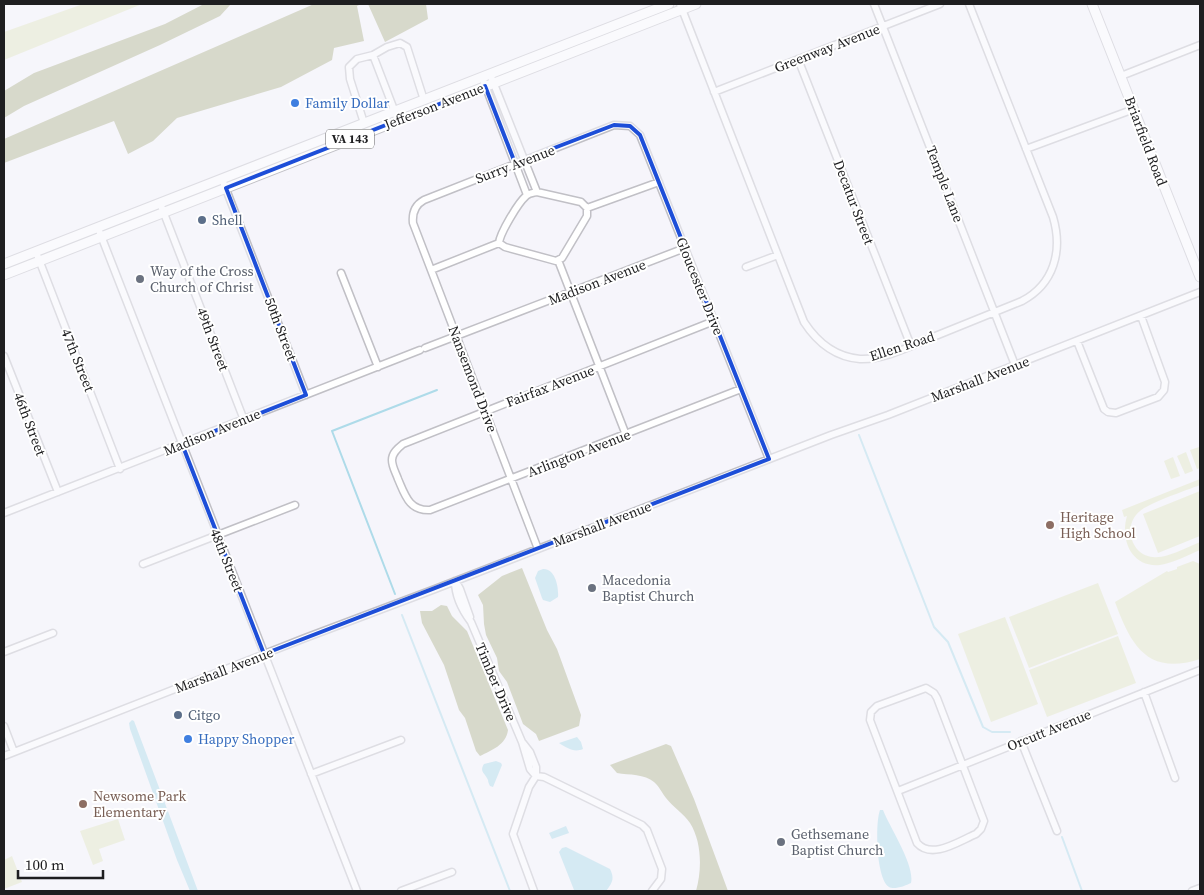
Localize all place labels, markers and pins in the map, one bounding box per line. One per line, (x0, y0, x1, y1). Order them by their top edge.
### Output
place label: Family Dollar (305, 93, 390, 113)
marker: Family Dollar (289, 97, 301, 109)
place label: Shell (212, 210, 243, 230)
marker: Shell (196, 214, 208, 226)
place label: Way of the Cross Church of Christ (150, 261, 254, 297)
marker: Way of the Cross Church of Christ (134, 273, 146, 285)
place label: Heritage High School (1060, 507, 1136, 543)
marker: Heritage High School (1044, 519, 1056, 531)
place label: Macedonia Baptist Church (602, 570, 695, 606)
marker: Macedonia Baptist Church (586, 582, 598, 594)
place label: Citgo (188, 705, 221, 725)
marker: Citgo (172, 709, 184, 721)
place label: Happy Shopper (198, 729, 294, 749)
marker: Happy Shopper (182, 733, 194, 745)
place label: Newsome Park Elementary (93, 786, 187, 822)
marker: Newsome Park Elementary (77, 798, 89, 810)
place label: Gethsemane Baptist Church (791, 824, 884, 860)
marker: Gethsemane Baptist Church (775, 836, 787, 848)

